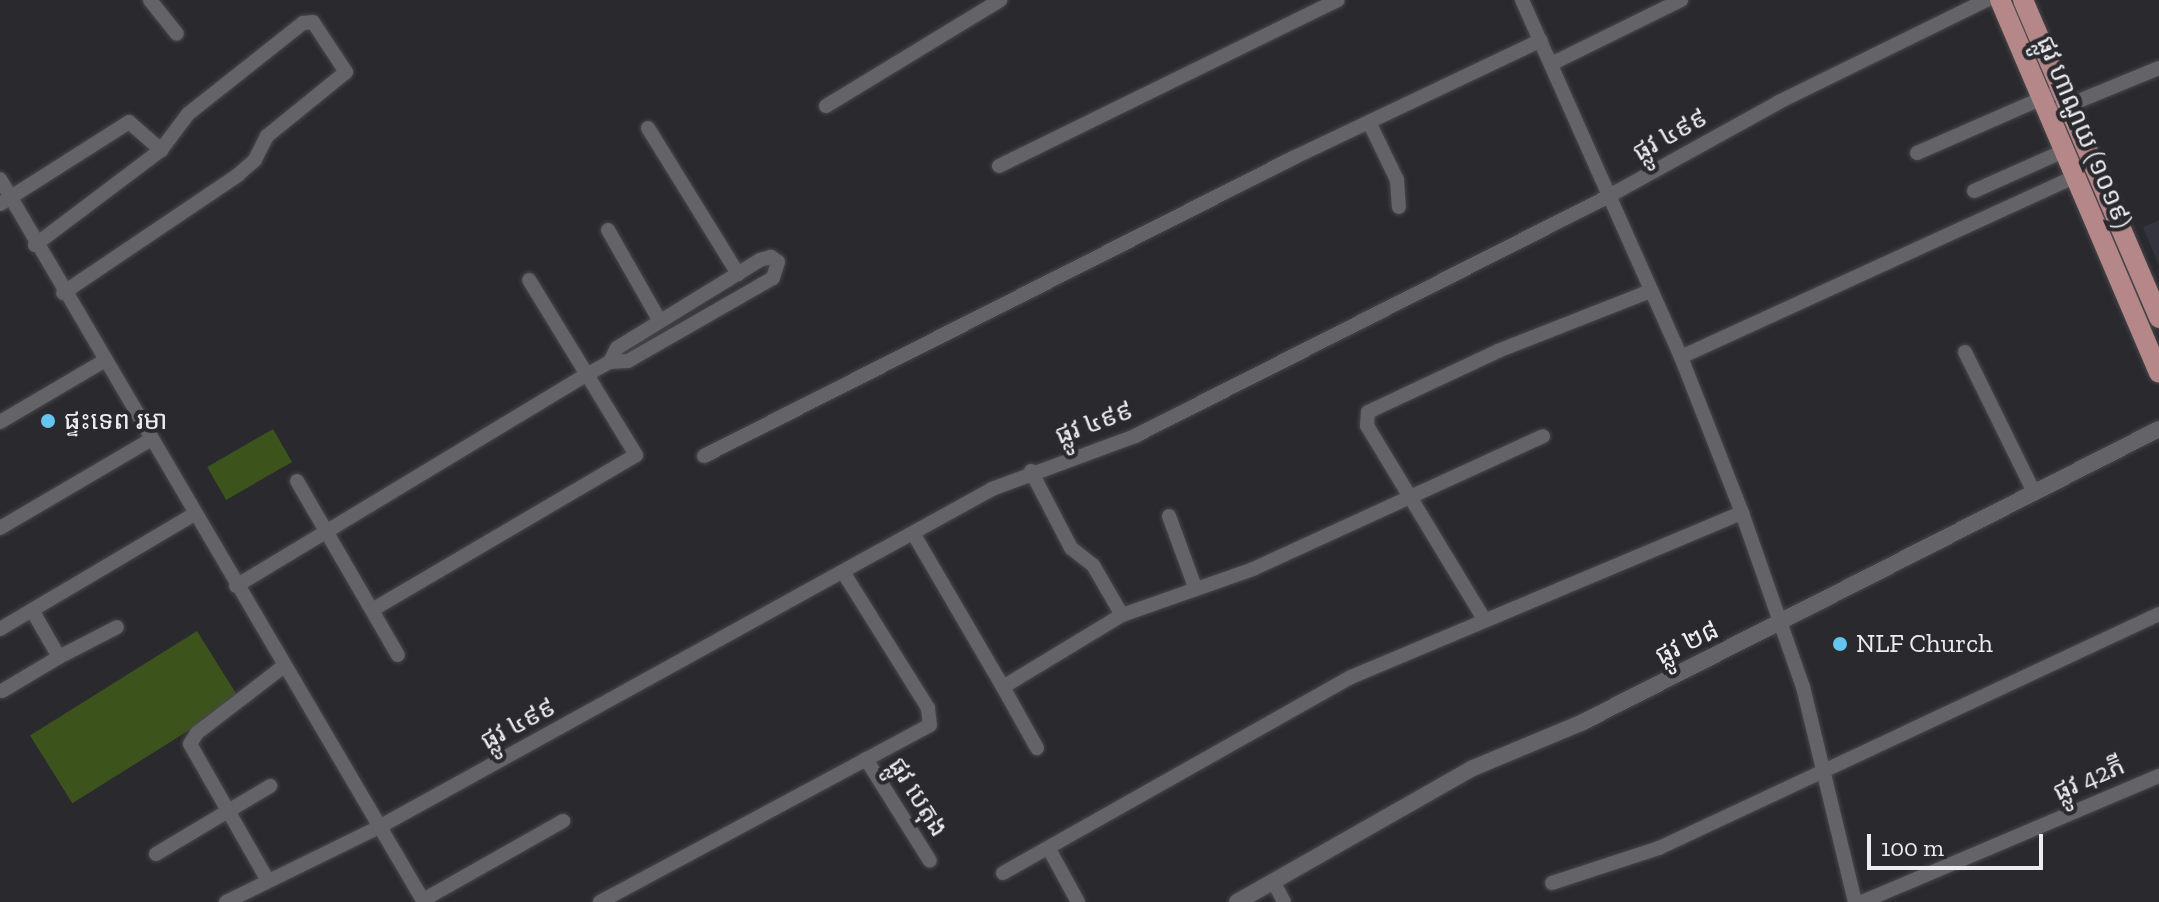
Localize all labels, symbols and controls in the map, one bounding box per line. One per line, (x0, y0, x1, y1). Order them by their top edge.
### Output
street label: ផ្លូវ ហាណូយ (១០១៩) (2029, 31, 2139, 233)
street label: ផ្លូវ ៤៩៩ (1627, 102, 1713, 168)
street label: ផ្លូវ ៤៩៩ (1051, 395, 1137, 451)
place label: ផ្ទះទេព រមា (64, 405, 168, 437)
marker: ផ្ទះទេព រមា (39, 412, 57, 430)
street label: ផ្លូវ ២៨ (1650, 614, 1724, 672)
place label: NLF Church (1856, 628, 1993, 660)
marker: NLF Church (1831, 635, 1849, 653)
street label: ផ្លូវ ៤៩៩ (475, 691, 561, 757)
street label: ផ្លូវ 42ភី (2048, 750, 2130, 808)
street label: ផ្លូវ បេតុង (881, 751, 955, 843)
scale bar (1871, 818, 2047, 868)
text: 100 m (1881, 833, 1944, 862)

